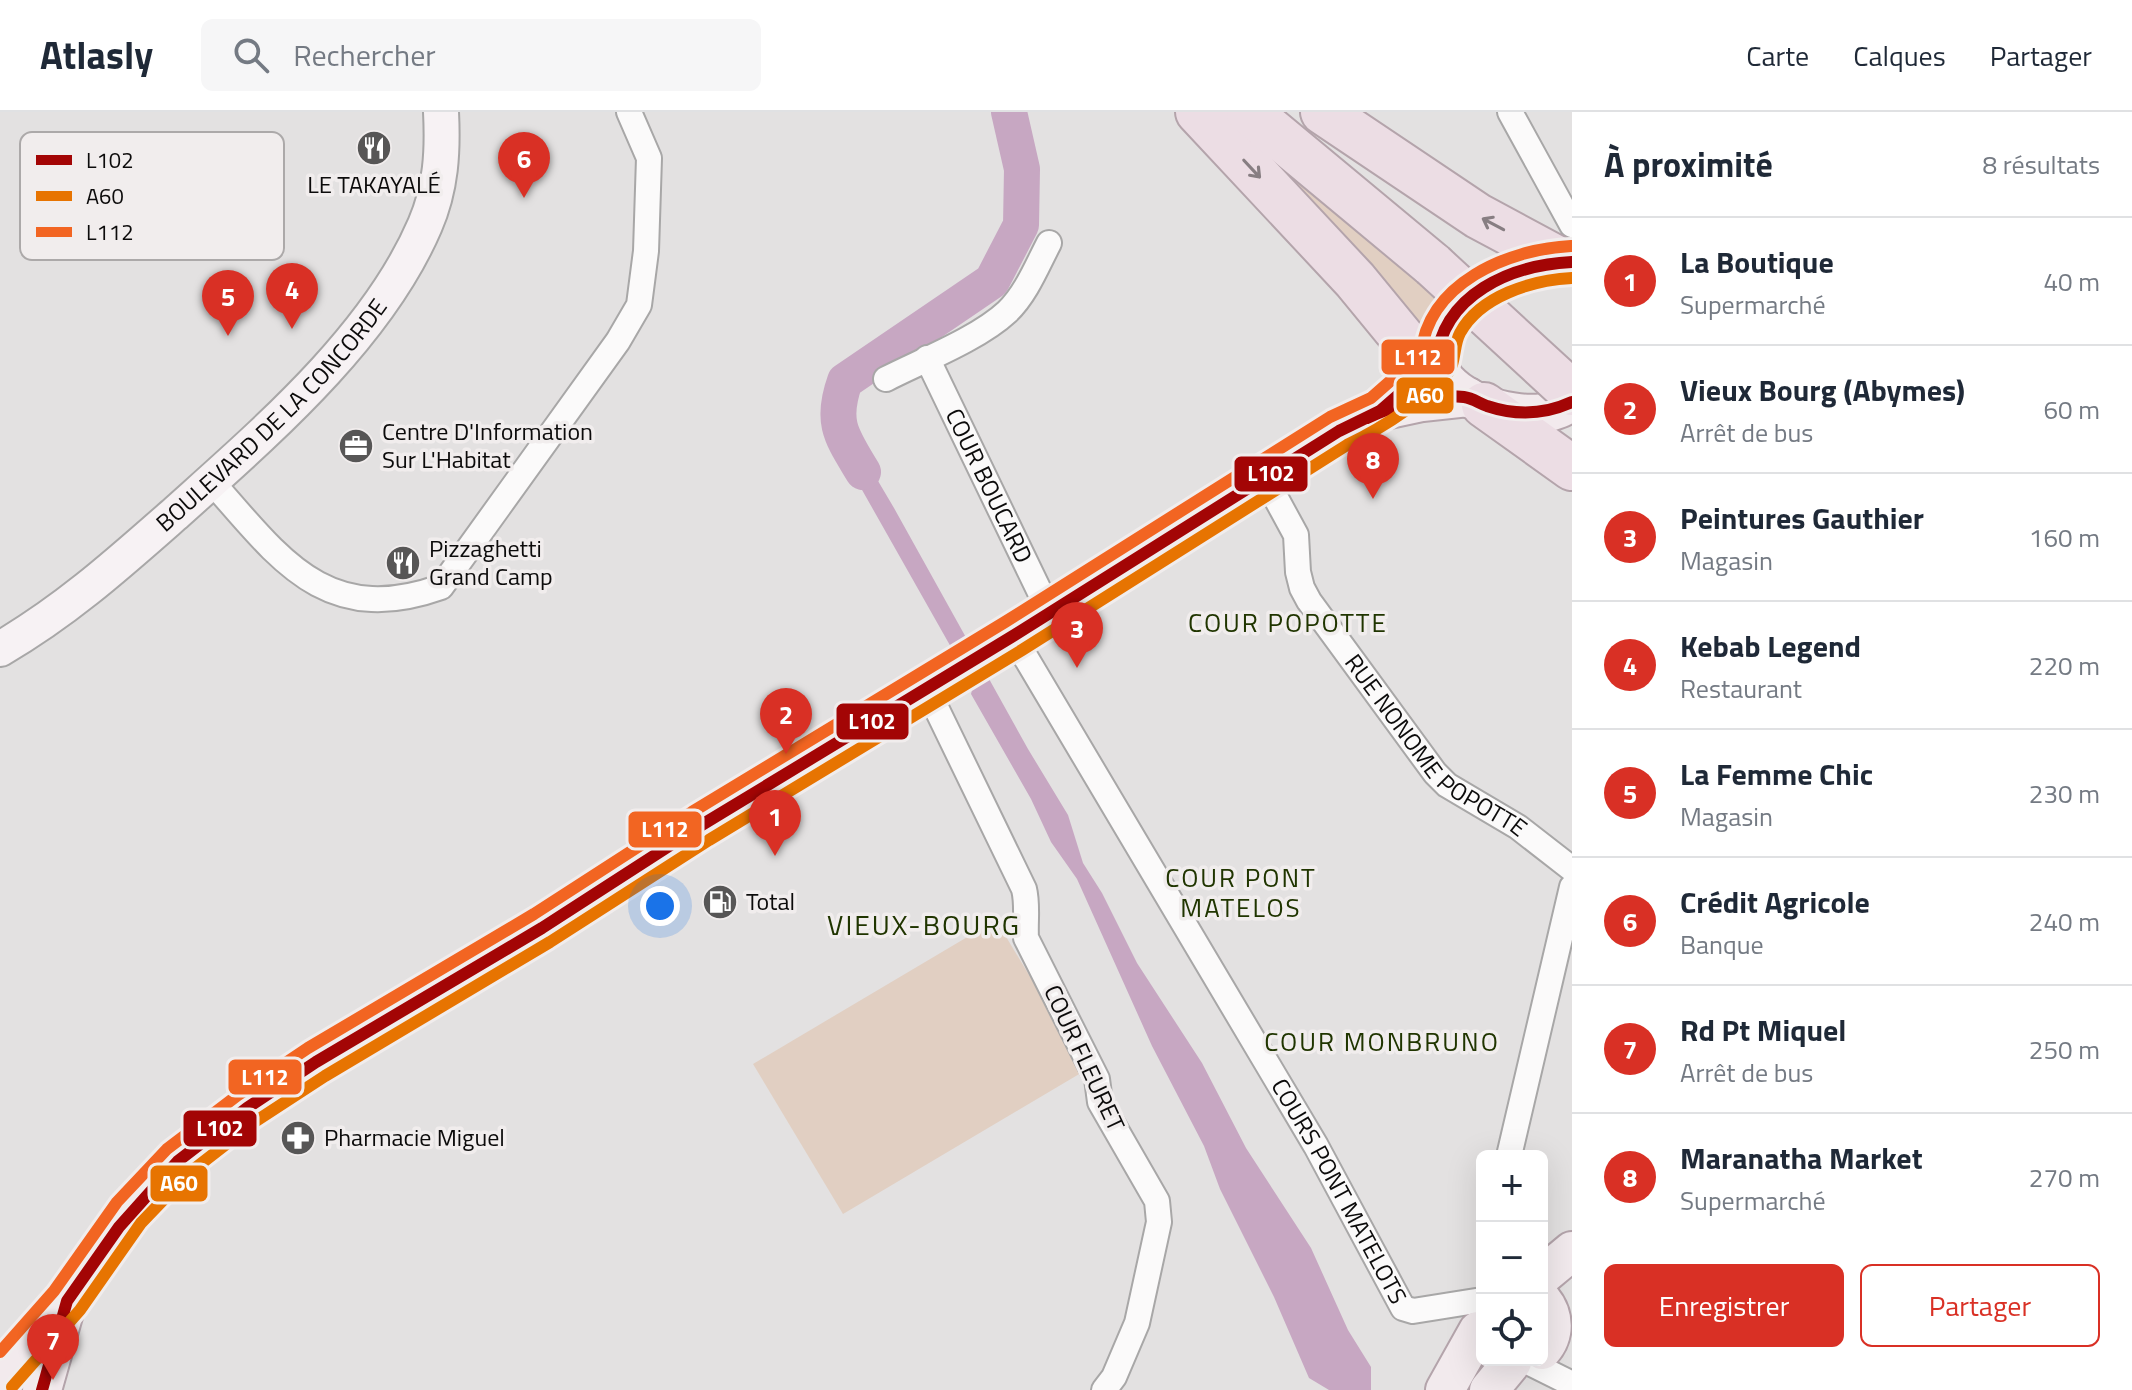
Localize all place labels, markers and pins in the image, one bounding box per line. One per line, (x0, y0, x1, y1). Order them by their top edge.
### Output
restaurant icon: LE TAKAYALÉ (355, 129, 393, 167)
pin: 6 (498, 132, 550, 198)
place label: LE TAKAYALÉ (307, 166, 441, 202)
pin: 4 (266, 263, 318, 329)
pin: 5 (202, 270, 254, 336)
place label: Centre D'Information Sur L'Habitat (382, 413, 593, 477)
office icon: Centre D'Information Sur L'Habitat (337, 427, 375, 465)
pin: 8 (1347, 433, 1399, 499)
place label: Pizzaghetti Grand Camp (429, 530, 553, 594)
restaurant icon: Pizzaghetti Grand Camp (384, 544, 422, 582)
pin: 3 (1051, 602, 1103, 668)
pin: 2 (760, 688, 812, 754)
pin: 1 (749, 790, 801, 856)
fuel station icon: Total (701, 883, 739, 921)
place label: Total (746, 883, 795, 919)
pharmacy icon: Pharmacie Miguel (279, 1119, 317, 1157)
place label: Pharmacie Miguel (324, 1119, 505, 1155)
pin: 7 (27, 1314, 79, 1380)

